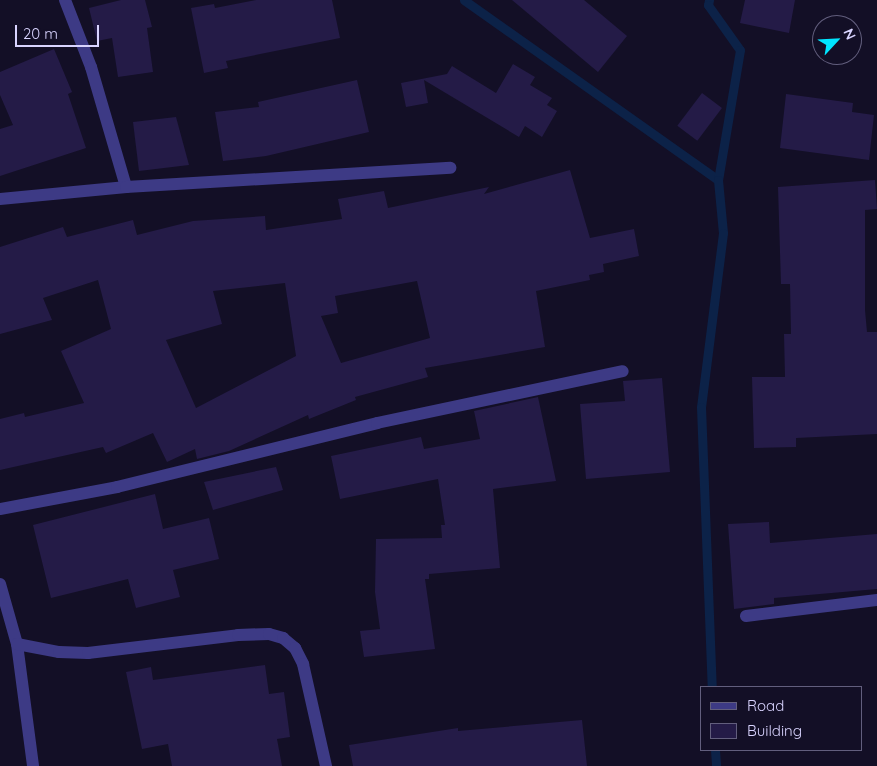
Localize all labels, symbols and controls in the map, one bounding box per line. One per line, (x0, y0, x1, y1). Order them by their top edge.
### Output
scale bar (18, 15, 101, 47)
north arrow (812, 15, 862, 65)
text: 20 m (23, 24, 58, 43)
text: N (839, 26, 860, 43)
legend (700, 686, 862, 751)
text: Road (747, 696, 784, 715)
text: Building (747, 721, 802, 740)

